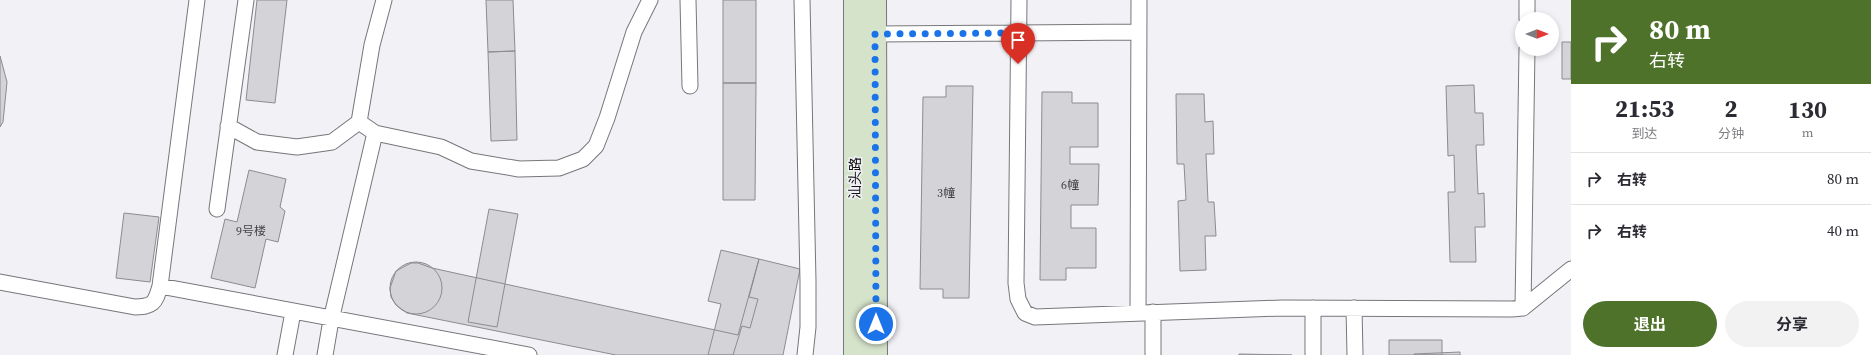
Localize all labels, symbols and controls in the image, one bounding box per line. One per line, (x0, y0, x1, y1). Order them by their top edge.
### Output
text: 80 m (1649, 10, 1711, 48)
north arrow (1515, 12, 1559, 56)
map controls (1515, 12, 1559, 56)
icon: right (1583, 16, 1635, 68)
pin (1001, 23, 1035, 64)
icon: arrive (1007, 29, 1029, 51)
text: 右转 (1649, 48, 1685, 73)
text: 21:53 (1615, 92, 1674, 125)
text: 2 (1725, 92, 1738, 125)
text: 130 (1788, 93, 1827, 126)
text: m (1802, 124, 1813, 141)
text: 到达 (1632, 125, 1658, 142)
text: 分钟 (1718, 125, 1744, 142)
street label: 汕头路 (845, 157, 865, 199)
icon: right (1583, 168, 1605, 190)
text: 80 m (1827, 168, 1859, 189)
text: 右转 (1617, 169, 1647, 190)
house number: 6幢 (1061, 177, 1079, 193)
house number: 3幢 (937, 185, 955, 201)
icon: right (1583, 220, 1605, 242)
text: 40 m (1827, 220, 1859, 241)
text: 右转 (1617, 221, 1647, 242)
house number: 9号楼 (236, 223, 266, 239)
button: 退出 (1583, 301, 1717, 347)
button: 分享 (1725, 301, 1859, 347)
position arrow (855, 303, 897, 345)

